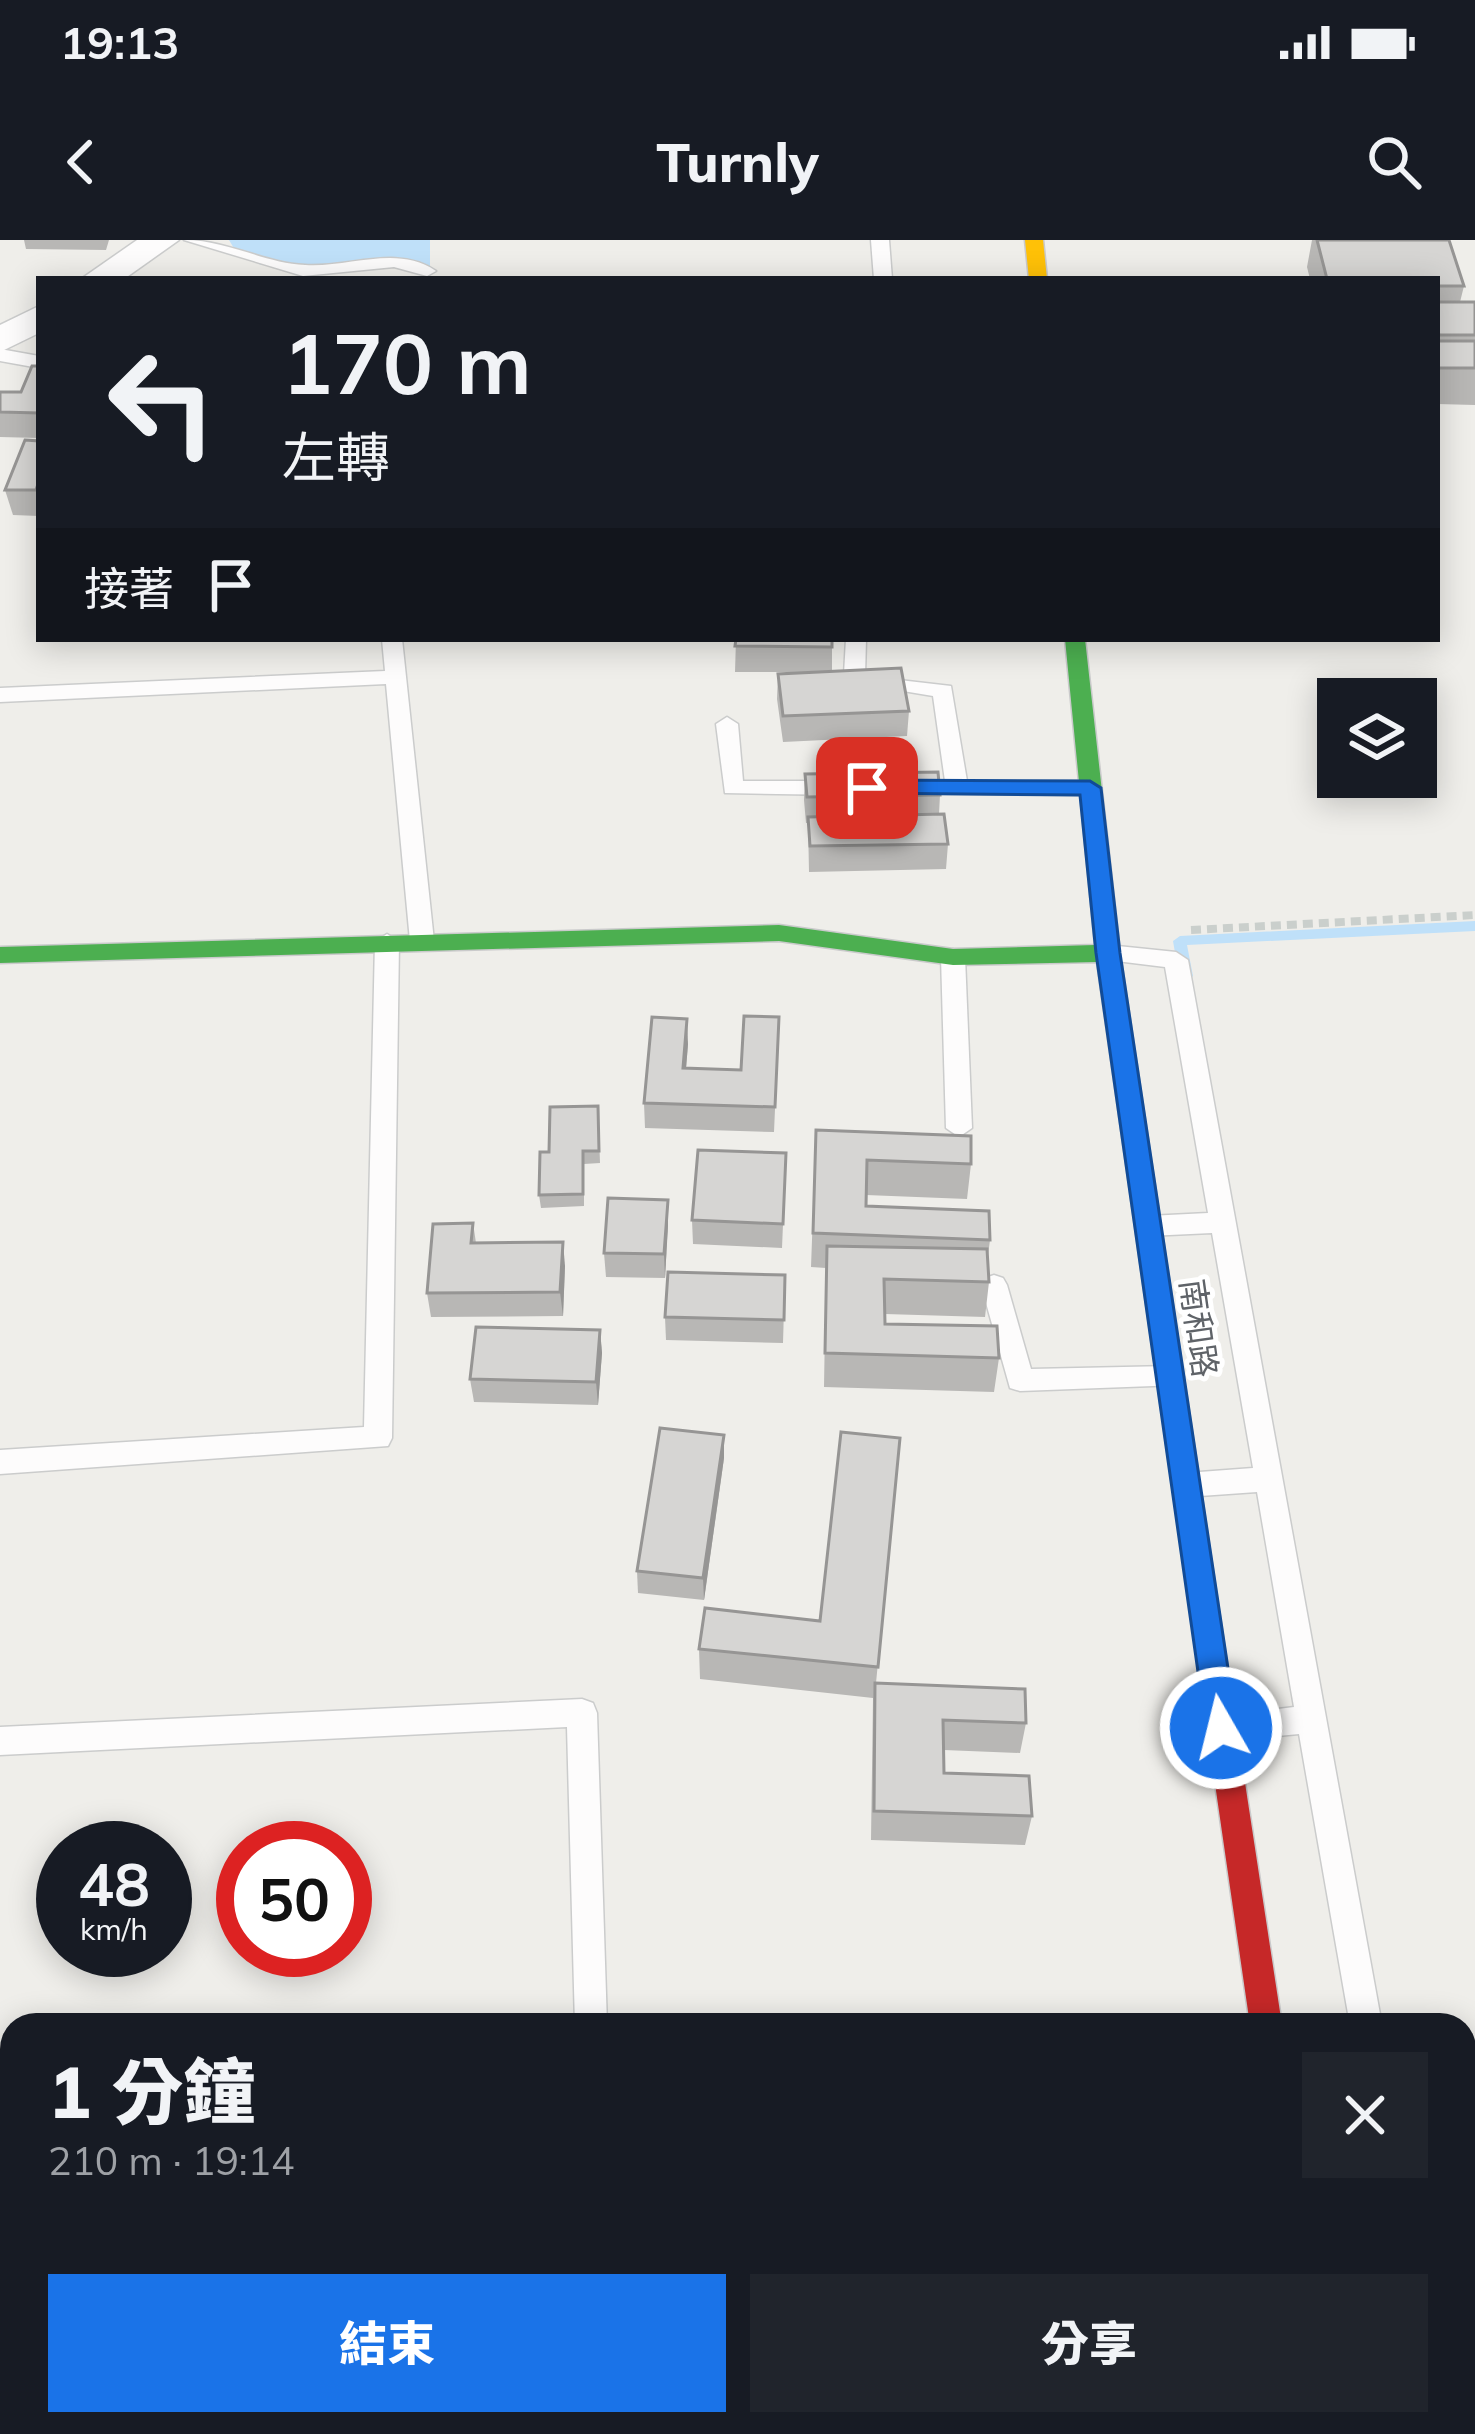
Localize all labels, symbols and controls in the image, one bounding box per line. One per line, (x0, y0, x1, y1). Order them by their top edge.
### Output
text: 19:13 (60, 14, 179, 70)
text: Turnly (656, 128, 819, 196)
icon: back (48, 129, 114, 195)
icon: search (1361, 129, 1427, 195)
text: 170 m (282, 310, 532, 415)
icon: left (84, 324, 240, 480)
text: 左轉 (282, 423, 390, 491)
icon: arrive (198, 552, 264, 618)
text: 接著 (84, 560, 174, 616)
map controls (1317, 678, 1437, 798)
button: layers (1317, 678, 1437, 798)
pin (816, 737, 918, 839)
icon: arrive (834, 755, 900, 821)
street label: 南和路 (1172, 1276, 1227, 1380)
position arrow (1158, 1665, 1284, 1791)
speed limit sign: 50 (216, 1821, 372, 1977)
text: 48 (78, 1846, 150, 1921)
text: km/h (80, 1910, 148, 1948)
text: 1 分鐘 (48, 2046, 256, 2136)
button: close (1302, 2052, 1428, 2178)
text: 210 m · 19:14 (48, 2136, 294, 2185)
button: 結束 (48, 2274, 726, 2412)
button: 分享 (750, 2274, 1428, 2412)

